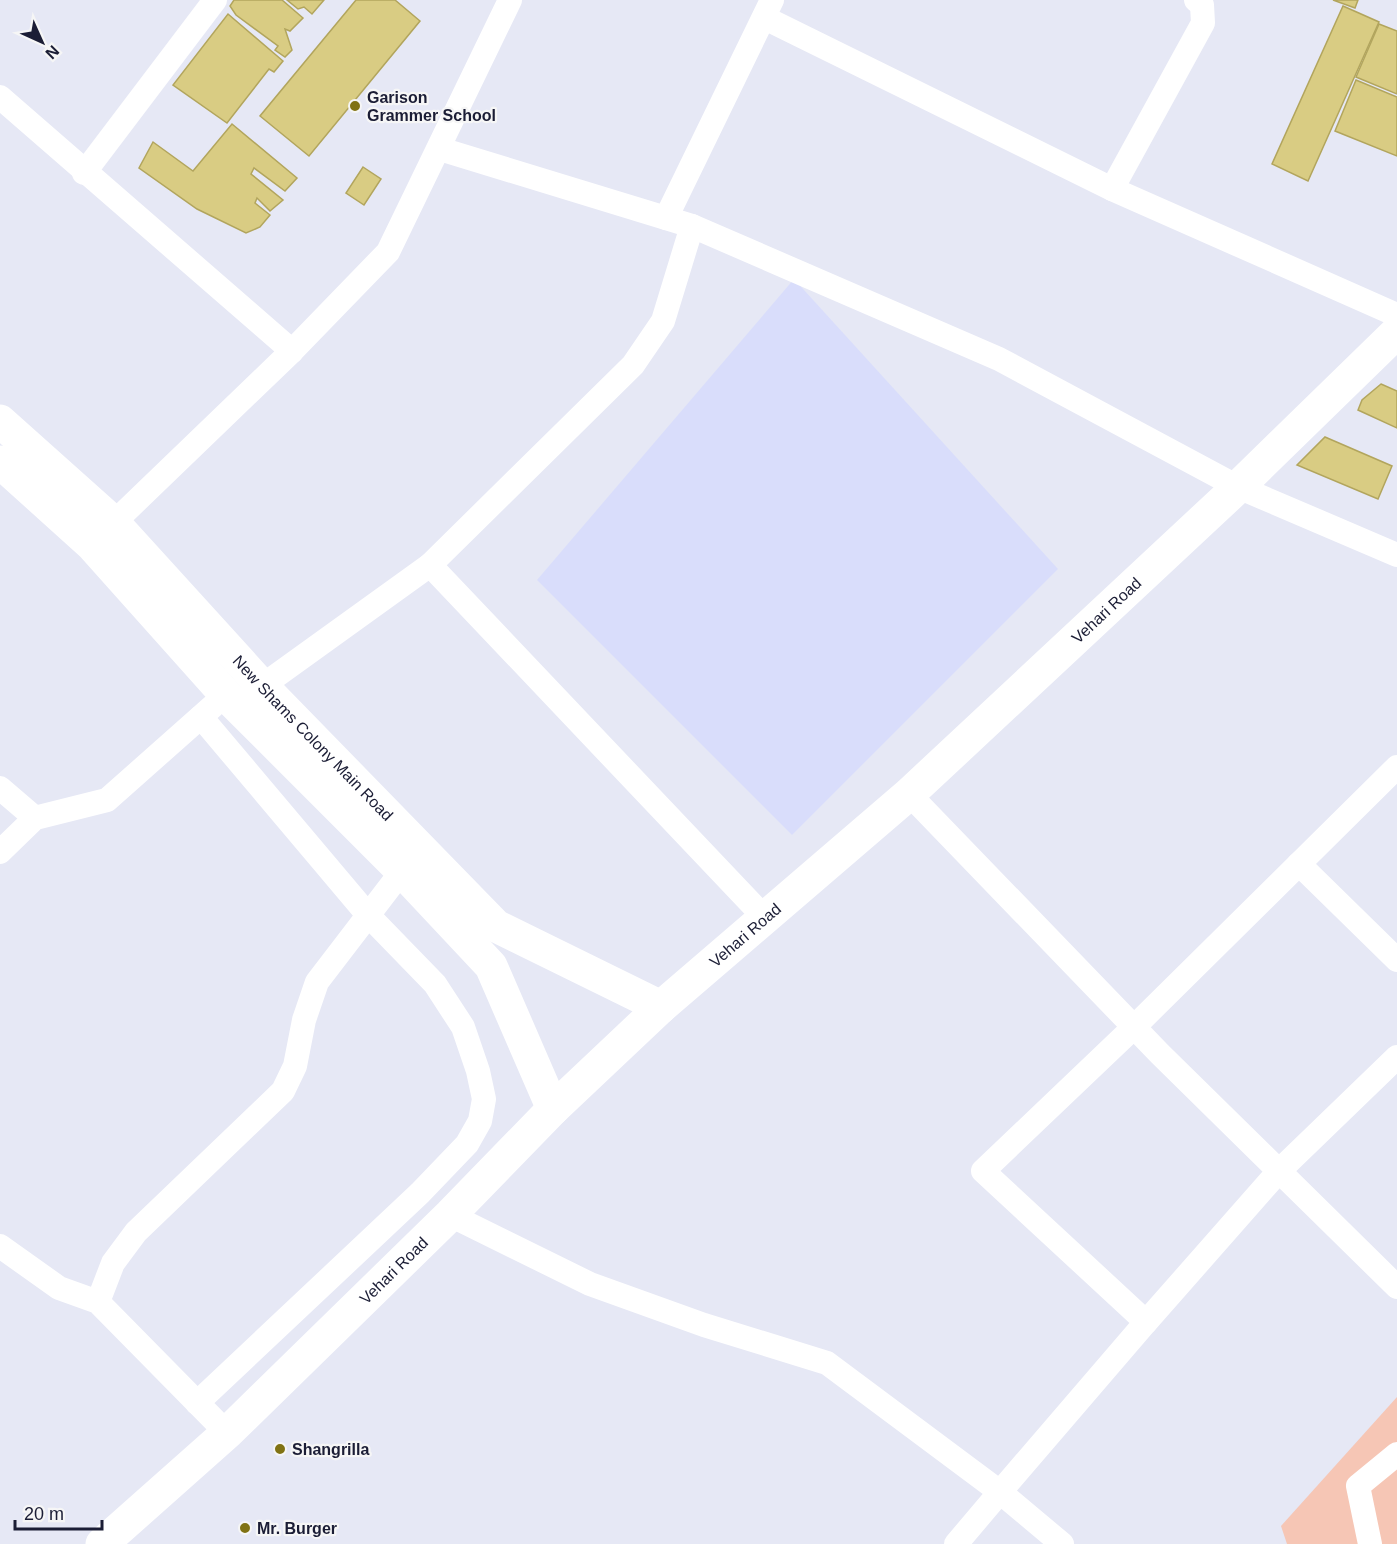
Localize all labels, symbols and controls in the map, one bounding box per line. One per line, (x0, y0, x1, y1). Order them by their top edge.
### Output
north arrow (12, 12, 72, 72)
text: N (42, 42, 62, 62)
place label: Garison Grammer School (367, 89, 496, 124)
marker: Garison Grammer School (348, 99, 362, 113)
street label: Vehari Road (1068, 574, 1144, 646)
street label: New Shams Colony Main Road (230, 652, 397, 824)
street label: Vehari Road (706, 900, 784, 970)
street label: Vehari Road (356, 1233, 431, 1307)
place label: Shangrilla (292, 1441, 369, 1458)
marker: Shangrilla (273, 1442, 287, 1456)
scale bar (15, 1493, 102, 1531)
text: 20 m (24, 1504, 64, 1524)
place label: Mr. Burger (257, 1520, 337, 1537)
marker: Mr. Burger (238, 1521, 252, 1535)

